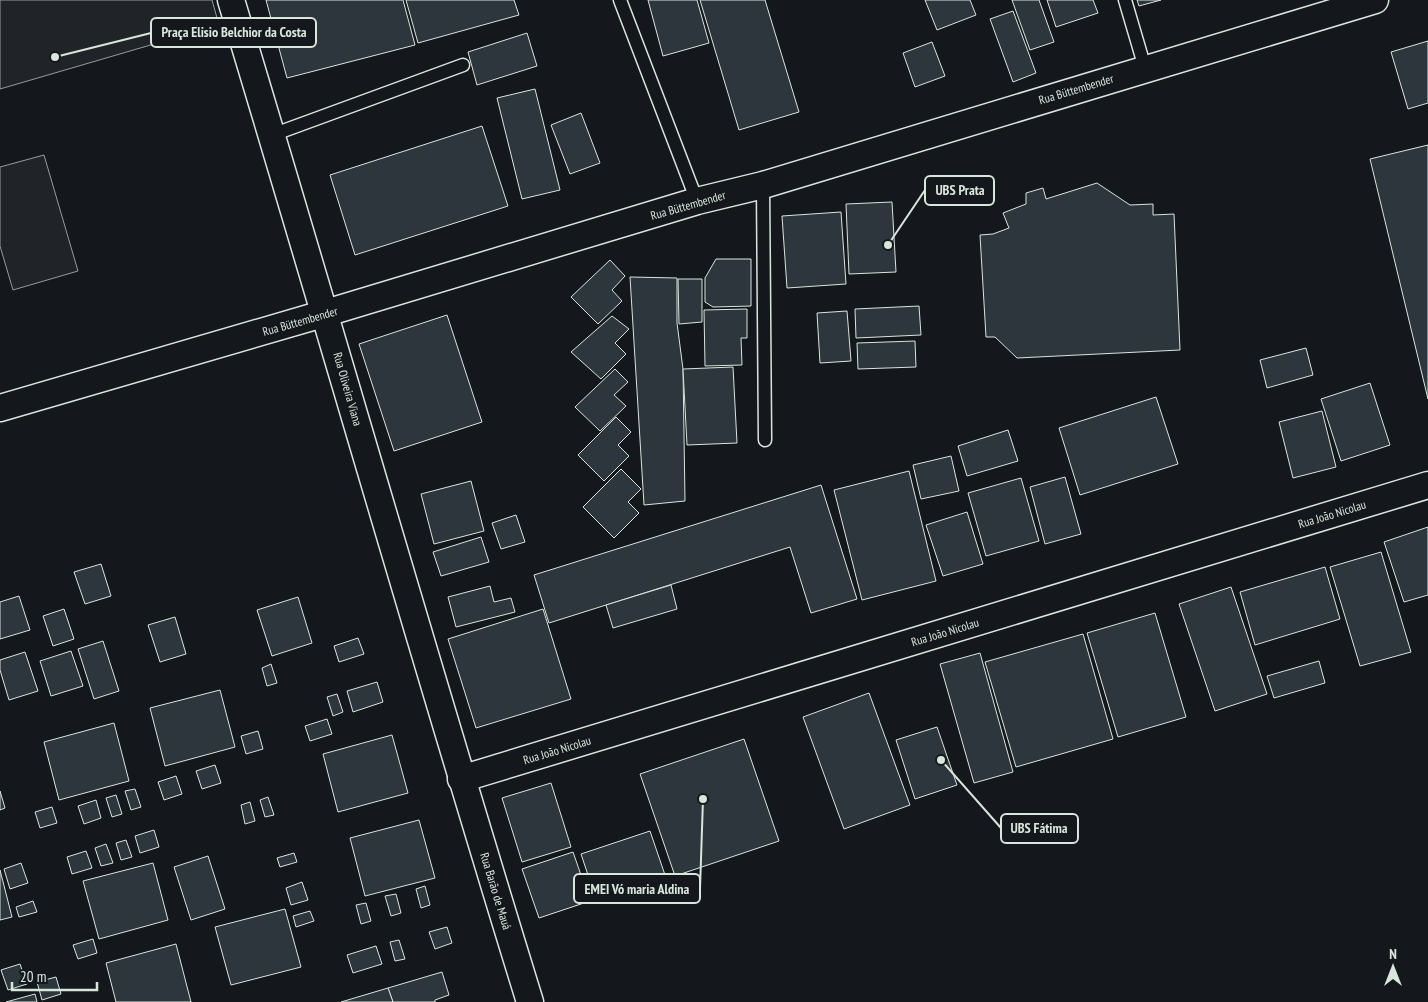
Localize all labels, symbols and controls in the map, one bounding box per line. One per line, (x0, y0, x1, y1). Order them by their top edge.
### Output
callout: Praça Elisio Belchior da Costa (151, 18, 316, 47)
text: Praça Elisio Belchior da Costa (162, 23, 307, 41)
street label: Rua Büttembender (1037, 70, 1116, 107)
callout: UBS Prata (925, 176, 994, 205)
text: UBS Prata (935, 181, 985, 199)
street label: Rua Büttembender (649, 187, 728, 223)
street label: Rua Büttembender (261, 303, 340, 339)
street label: Rua Oliveira Viana (330, 350, 366, 428)
street label: Rua João Nicolau (1296, 497, 1368, 531)
street label: Rua João Nicolau (909, 615, 981, 649)
street label: Rua João Nicolau (521, 733, 593, 767)
callout: UBS Fátima (1001, 814, 1078, 843)
text: UBS Fátima (1010, 819, 1068, 837)
street label: Rua Barão de Mauá (477, 851, 515, 932)
callout: EMEI Vó maria Aldina (574, 874, 700, 903)
text: EMEI Vó maria Aldina (585, 880, 690, 898)
north arrow (1368, 942, 1418, 992)
text: N (1389, 945, 1397, 963)
scale bar (12, 960, 98, 992)
text: 20 m (20, 967, 46, 986)

